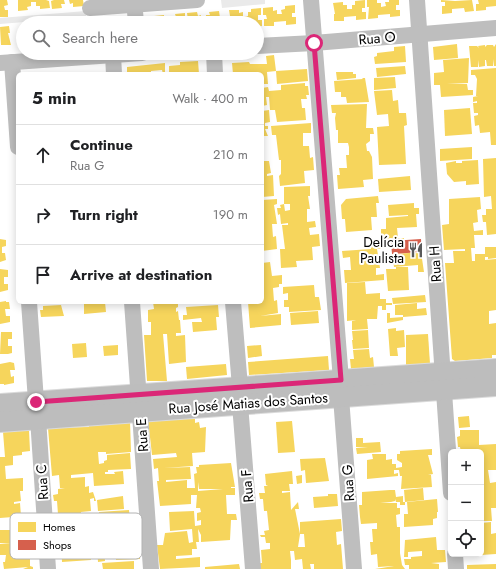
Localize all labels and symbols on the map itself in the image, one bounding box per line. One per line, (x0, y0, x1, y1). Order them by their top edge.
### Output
street label: Rua O (358, 26, 396, 50)
route start (305, 34, 323, 52)
place label: Delícia Paulista (360, 232, 404, 268)
restaurant icon: Delícia Paulista (407, 241, 425, 259)
street label: Rua H (424, 245, 446, 283)
street label: Rua José Matias dos Santos (168, 387, 329, 419)
route end (27, 393, 45, 411)
street label: Rua E (131, 417, 153, 453)
street label: Rua C (31, 463, 53, 501)
street label: Rua G (337, 464, 359, 502)
street label: Rua F (236, 469, 258, 503)
legend (10, 513, 142, 559)
text: Homes (43, 519, 76, 535)
text: Shops (43, 537, 72, 553)

